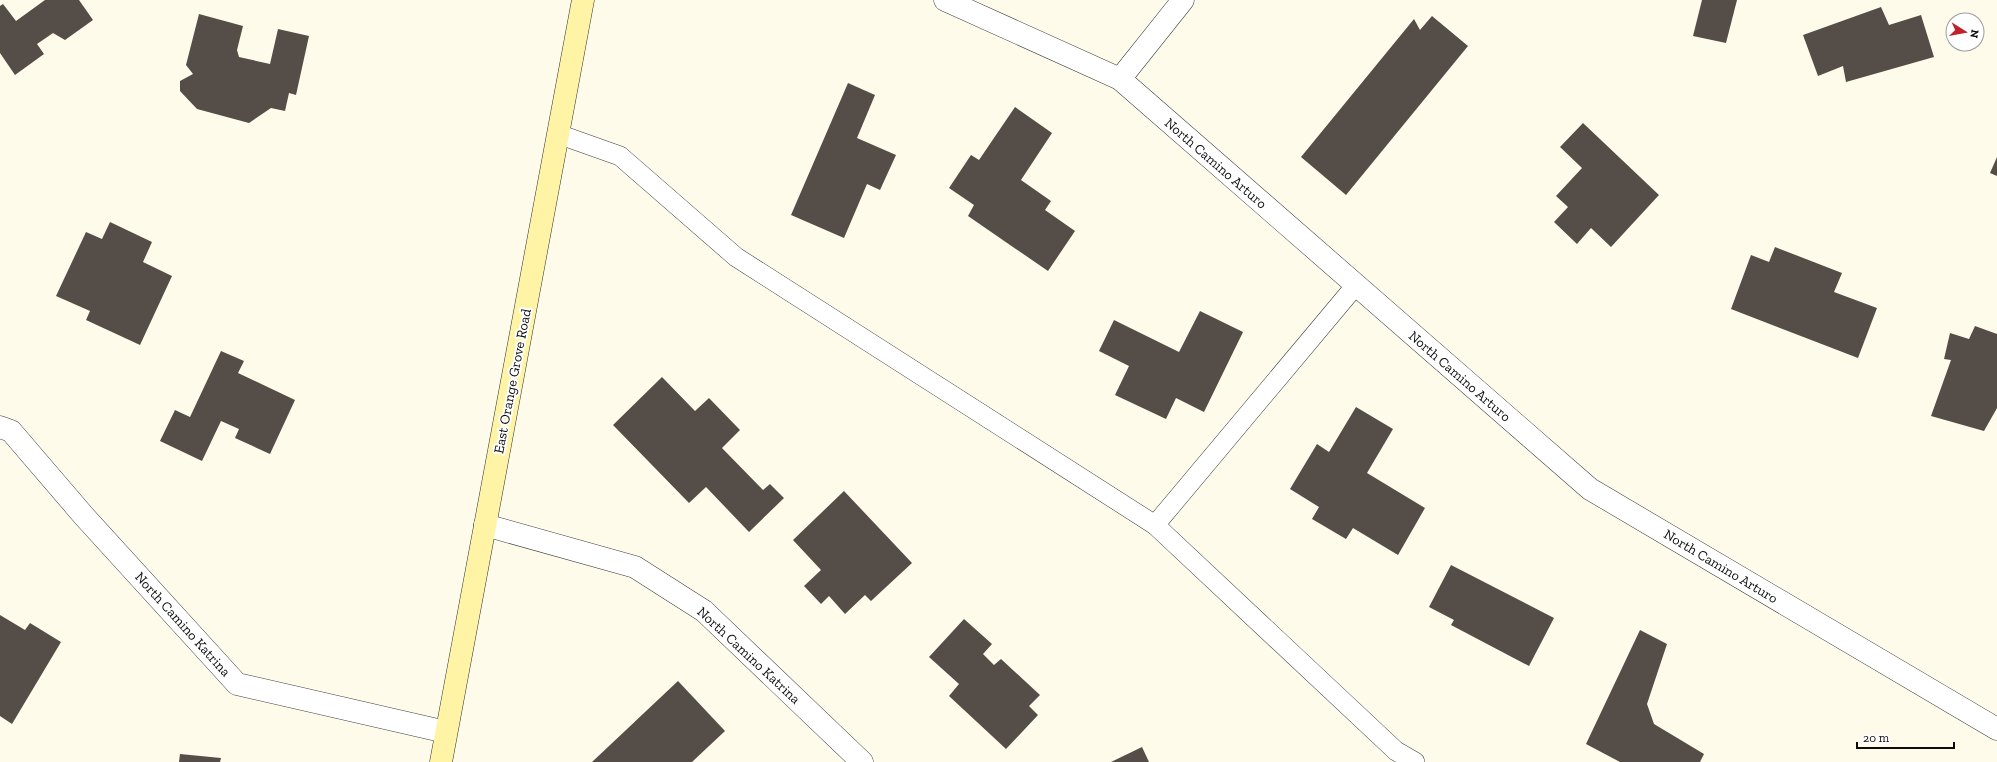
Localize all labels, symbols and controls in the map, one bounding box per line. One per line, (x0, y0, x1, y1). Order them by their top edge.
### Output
north arrow (1945, 12, 1985, 52)
text: N (1967, 28, 1982, 40)
street label: North Camino Arturo (1161, 114, 1270, 212)
street label: East Orange Grove Road (490, 307, 535, 455)
street label: North Camino Arturo (1405, 327, 1514, 425)
street label: North Camino Arturo (1661, 526, 1781, 607)
street label: North Camino Katrina (131, 569, 234, 680)
street label: North Camino Katrina (694, 603, 804, 708)
scale bar (1857, 724, 1954, 750)
text: 20 m (1863, 731, 1890, 745)

